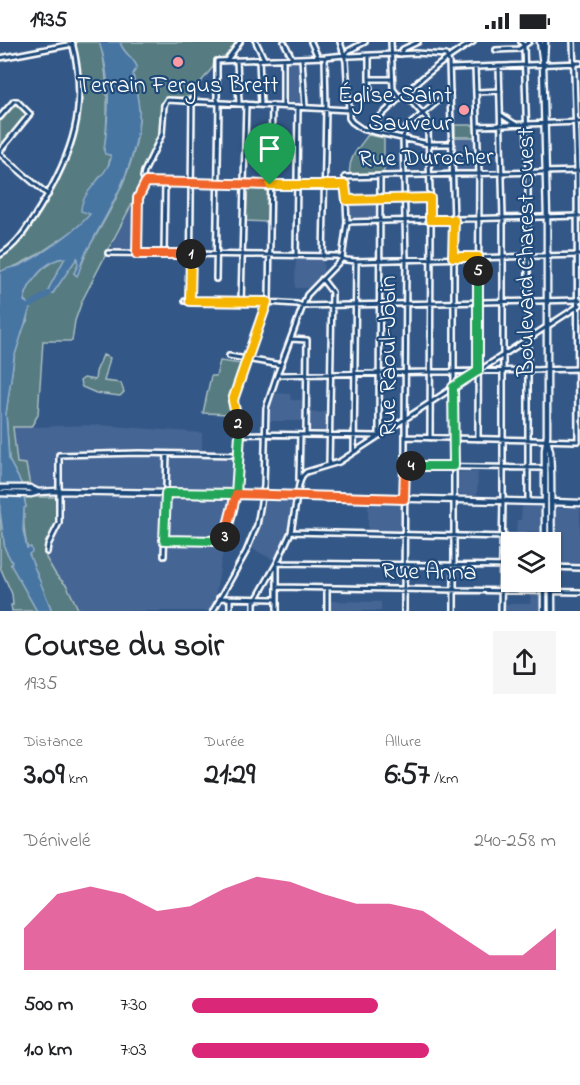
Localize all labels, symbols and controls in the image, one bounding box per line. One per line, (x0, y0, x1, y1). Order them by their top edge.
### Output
text: 19:35 (30, 5, 67, 37)
marker: Terrain Fergus Brett (171, 55, 185, 69)
place label: Terrain Fergus Brett (77, 69, 279, 104)
place label: Église Saint Sauveur (338, 79, 453, 142)
marker: Église Saint Sauveur (457, 103, 471, 117)
pin (244, 123, 295, 185)
street label: Boulevard Charest Ouest (510, 128, 545, 377)
icon: arrive (253, 132, 286, 165)
street label: Rue Durocher (358, 140, 494, 178)
pin: 1 (176, 239, 206, 269)
text: 1 (188, 242, 194, 266)
pin: 5 (463, 256, 493, 286)
text: 5 (473, 259, 483, 283)
street label: Rue Raoul-Jobin (372, 275, 407, 437)
pin: 2 (223, 409, 253, 439)
text: 2 (234, 412, 242, 436)
pin: 4 (396, 451, 426, 481)
text: 4 (408, 454, 414, 478)
pin: 3 (210, 522, 240, 552)
text: 3 (222, 525, 228, 549)
map controls (501, 532, 561, 592)
button: layers (501, 532, 561, 592)
street label: Rue Anna (381, 555, 477, 591)
text: Course du soir (24, 623, 224, 671)
button: share (493, 631, 556, 694)
text: 19:35 (24, 670, 58, 699)
text: Distance (24, 730, 83, 754)
text: Durée (204, 730, 244, 754)
text: Allure (385, 730, 421, 754)
text: 3.09 (24, 754, 65, 798)
text: 21:29 (204, 754, 255, 798)
text: 6:57 (385, 754, 430, 798)
text: km (65, 767, 88, 791)
text: /km (430, 767, 458, 791)
text: Dénivelé (24, 827, 91, 856)
text: 240–258 m (474, 827, 556, 856)
text: 500 m (24, 991, 73, 1020)
text: 7:30 (120, 991, 147, 1020)
text: 1.0 km (24, 1036, 72, 1065)
text: 7:03 (120, 1036, 147, 1065)

